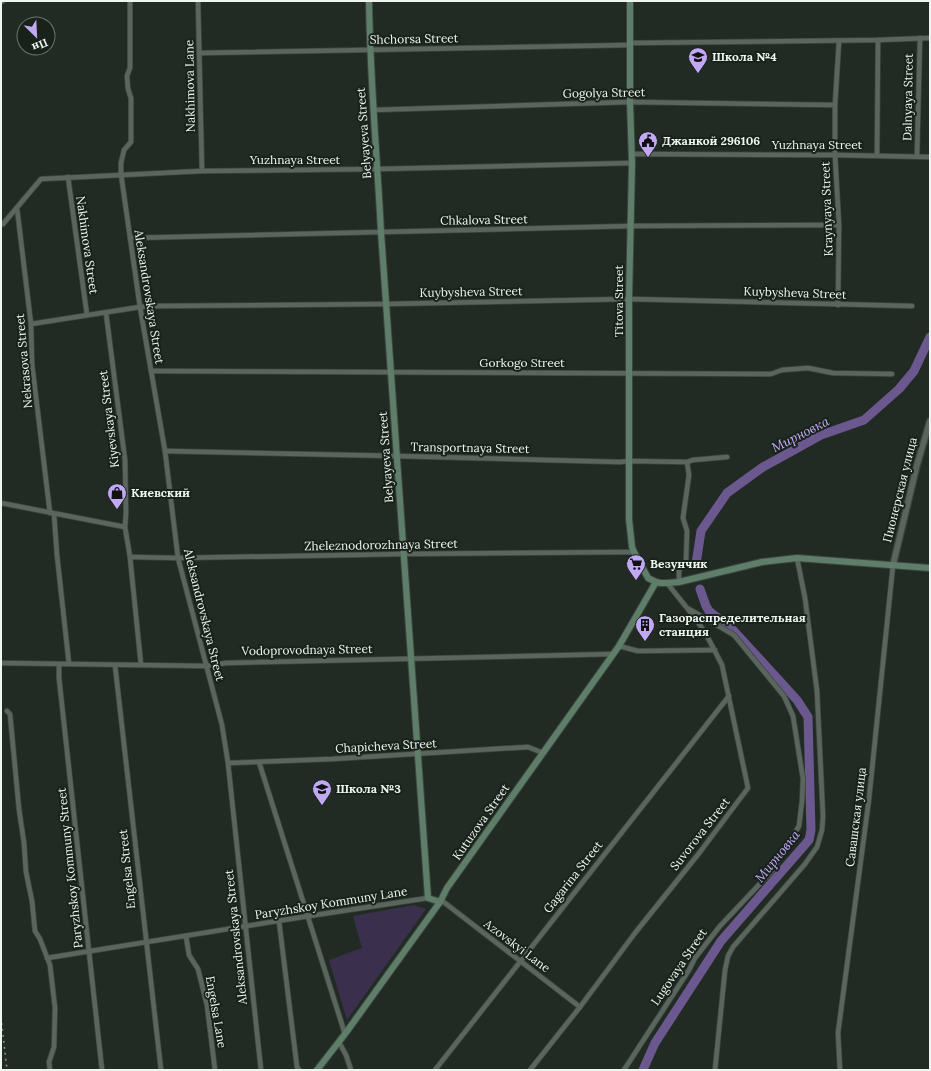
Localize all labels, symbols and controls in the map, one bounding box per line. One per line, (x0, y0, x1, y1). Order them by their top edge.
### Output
north arrow (16, 16, 56, 56)
street label: Shchorsa Street (370, 30, 459, 47)
text: Пн (30, 36, 50, 55)
street label: Nakhimova Lane (181, 39, 198, 132)
school or university icon: Школа №4 (687, 46, 709, 74)
place label: Школа №4 (712, 49, 777, 64)
street label: Dalnyaya Street (899, 53, 916, 141)
street label: Gogolya Street (563, 84, 646, 101)
street label: Belyayeva Street (353, 87, 374, 179)
public building icon: Джанкой 296106 (637, 130, 659, 158)
place label: Джанкой 296106 (662, 133, 760, 148)
street label: Yuzhnaya Street (771, 137, 863, 152)
street label: Yuzhnaya Street (249, 152, 341, 167)
street label: Kraynyaya Street (817, 161, 836, 257)
street label: Nakhimova Street (73, 195, 102, 295)
street label: Chkalova Street (440, 211, 528, 228)
street label: Aleksandrovskaya Street (131, 228, 168, 366)
street label: Titova Street (611, 265, 626, 337)
street label: Kuybysheva Street (419, 283, 523, 300)
street label: Kuybysheva Street (743, 283, 847, 302)
street label: Nekrasova Street (12, 313, 35, 409)
street label: Gorkogo Street (479, 355, 565, 370)
street label: Kiyevskaya Street (95, 369, 122, 469)
street label: Belyayeva Street (375, 411, 396, 503)
water label: Мирновка (769, 412, 833, 456)
street label: Пионерская улица (879, 436, 920, 544)
street label: Transportnaya Street (410, 439, 530, 456)
shop icon: Киевский (106, 482, 128, 510)
place label: Киевский (131, 485, 190, 500)
street label: Zheleznodorozhnaya Street (304, 536, 458, 553)
street label: Aleksandrovskaya Street (181, 546, 228, 683)
supermarket icon: Везунчик (625, 553, 647, 581)
place label: Везунчик (650, 556, 708, 571)
place label: Газораспределительная станция (659, 610, 806, 639)
building icon: Газораспределительная станция (634, 614, 656, 642)
street label: Vodoprovodnaya Street (240, 641, 373, 658)
street label: Chapicheva Street (335, 735, 437, 756)
street label: Савашская улица (842, 766, 869, 868)
school or university icon: Школа №3 (311, 778, 333, 806)
place label: Школа №3 (336, 781, 401, 796)
street label: Kutuzova Street (449, 781, 513, 863)
street label: Paryzhskoy Kommuny Street (54, 787, 85, 949)
street label: Suvorova Street (667, 794, 733, 873)
water label: Мирновка (751, 826, 804, 886)
street label: Engelsa Street (115, 828, 138, 910)
street label: Gagarina Street (540, 837, 606, 916)
street label: Aleksandrovskaya Street (221, 868, 250, 1006)
street label: Paryzhskoy Kommuny Lane (254, 883, 409, 922)
street label: Azovskyi Lane (480, 915, 554, 976)
street label: Lugovaya Street (647, 925, 710, 1008)
street label: Engelsa Lane (203, 975, 230, 1050)

